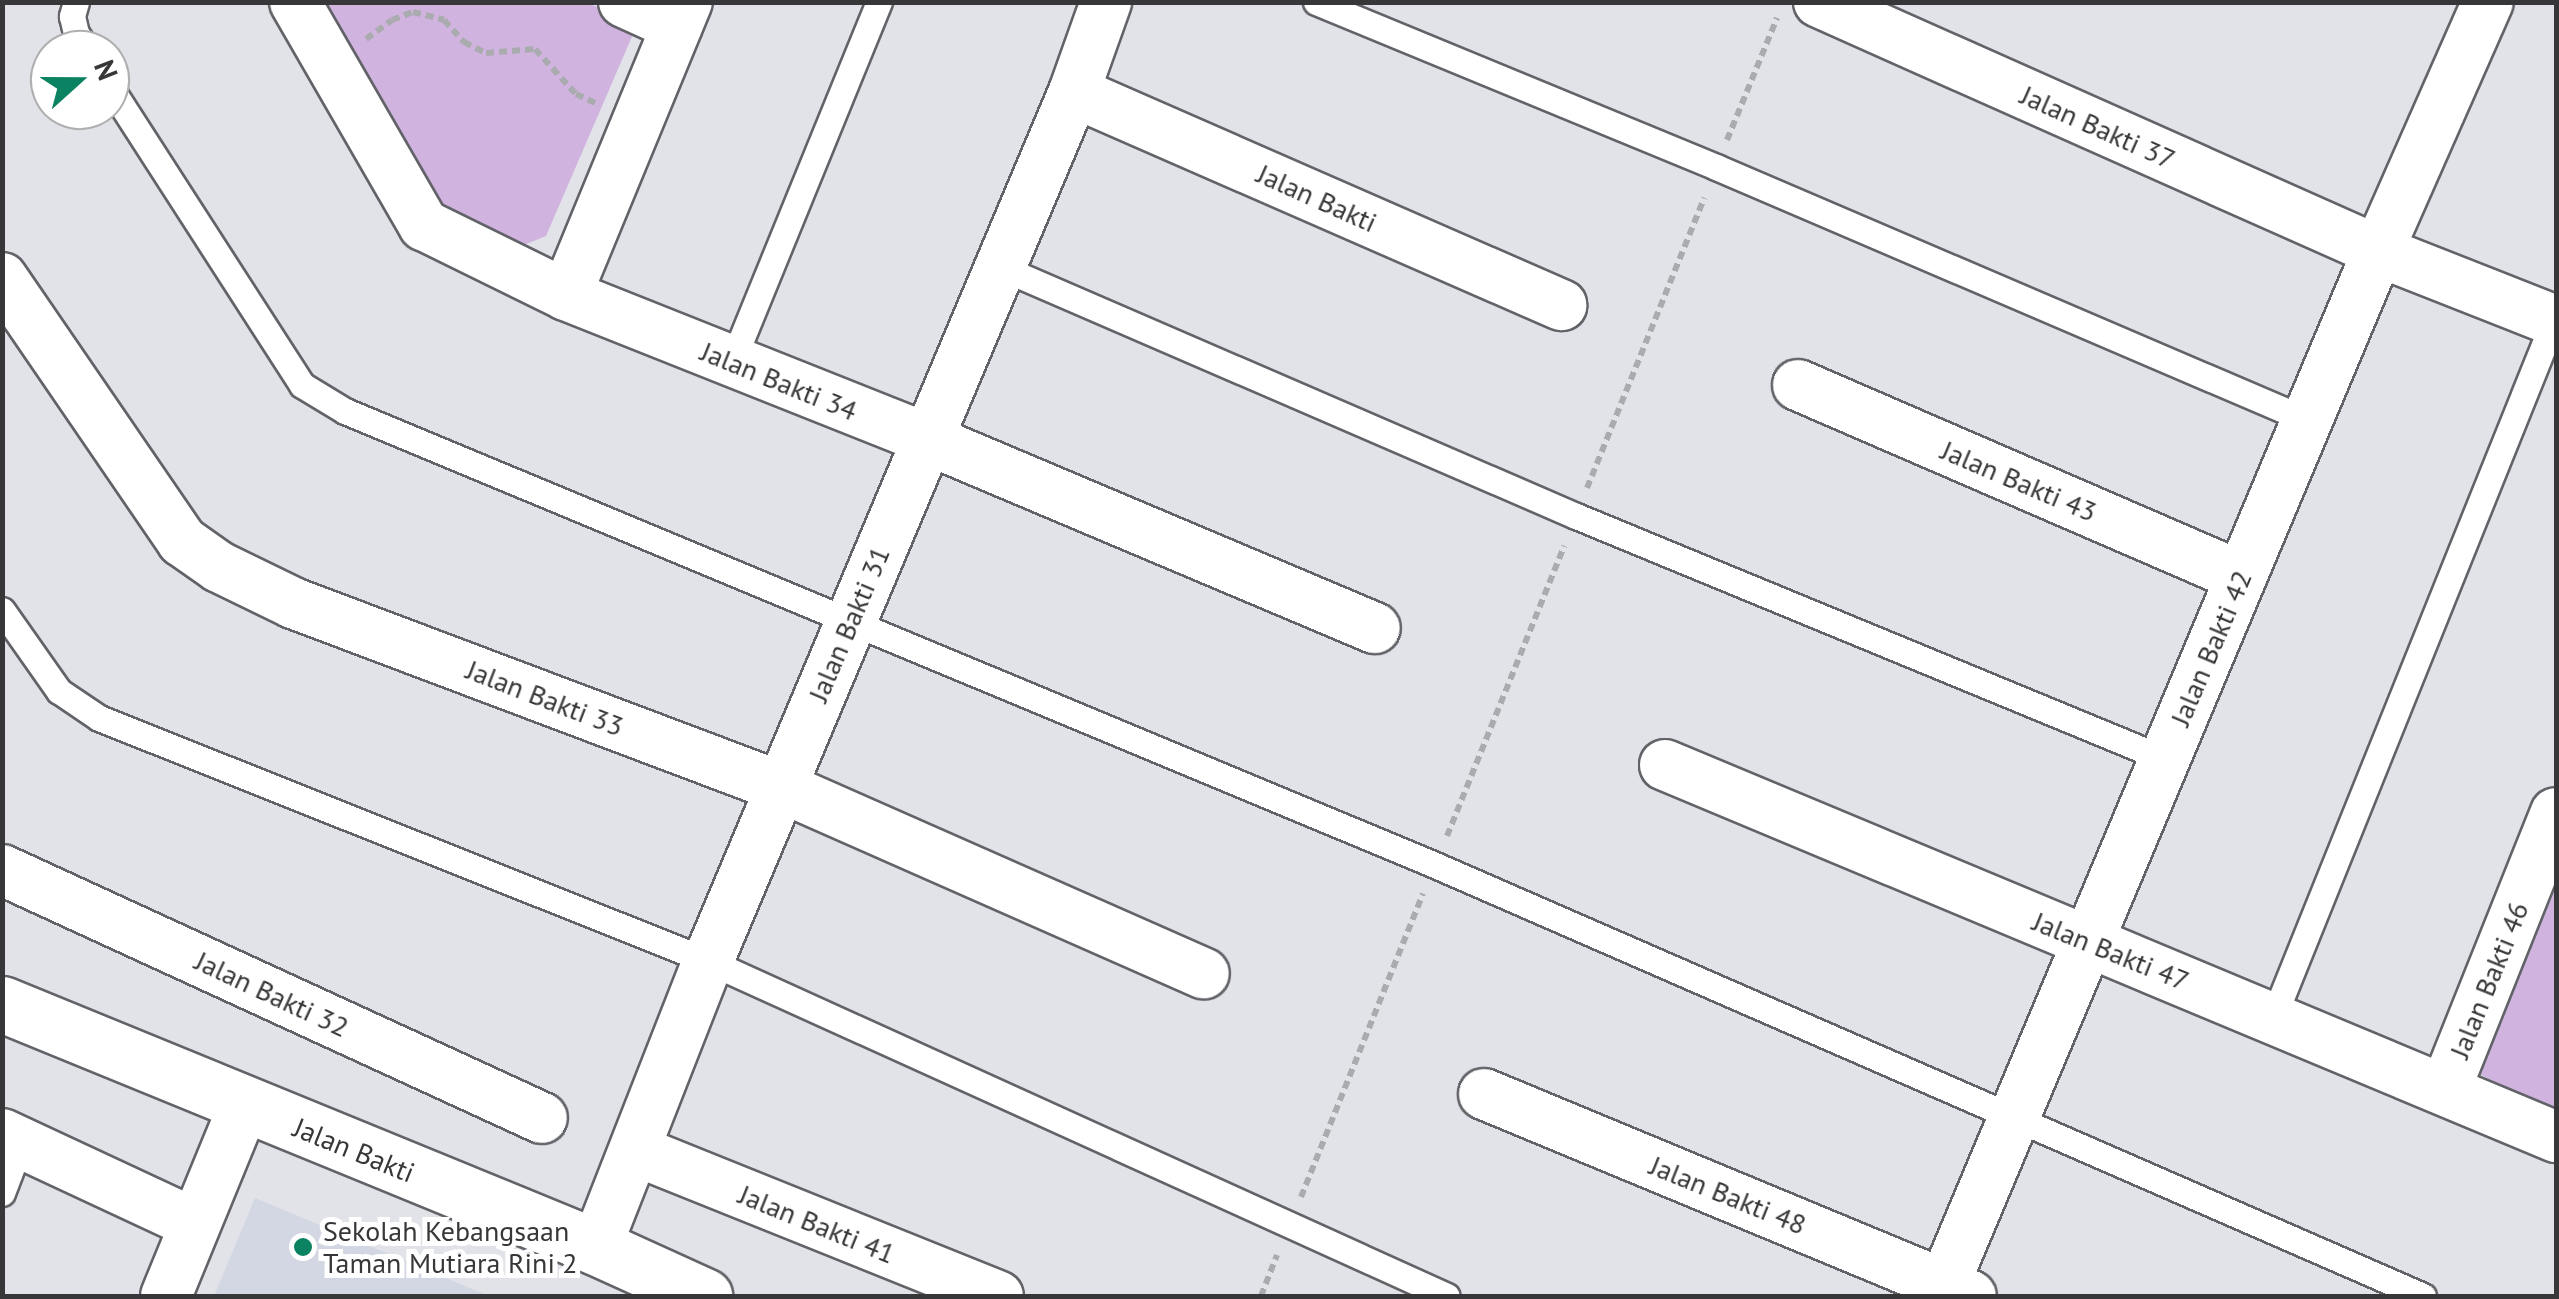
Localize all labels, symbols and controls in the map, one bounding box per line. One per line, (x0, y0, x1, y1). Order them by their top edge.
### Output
north arrow (30, 30, 130, 130)
text: N (86, 55, 127, 85)
street label: Jalan Bakti 37 (2016, 78, 2180, 176)
street label: Jalan Bakti (1252, 157, 1382, 239)
street label: Jalan Bakti 34 (696, 334, 862, 428)
street label: Jalan Bakti 43 (1936, 433, 2102, 529)
street label: Jalan Bakti 31 (801, 541, 897, 707)
street label: Jalan Bakti 42 (2163, 565, 2259, 731)
street label: Jalan Bakti 33 (462, 653, 628, 743)
street label: Jalan Bakti 46 (2442, 897, 2536, 1063)
street label: Jalan Bakti 47 (2028, 904, 2194, 998)
street label: Jalan Bakti 32 (190, 944, 354, 1044)
street label: Jalan Bakti (289, 1111, 419, 1189)
street label: Jalan Bakti 48 (1645, 1148, 1811, 1242)
street label: Jalan Bakti 41 (734, 1177, 900, 1271)
place label: Sekolah Kebangsaan Taman Mutiara Rini 2 (323, 1214, 578, 1280)
marker: Sekolah Kebangsaan Taman Mutiara Rini 2 (292, 1236, 314, 1258)

